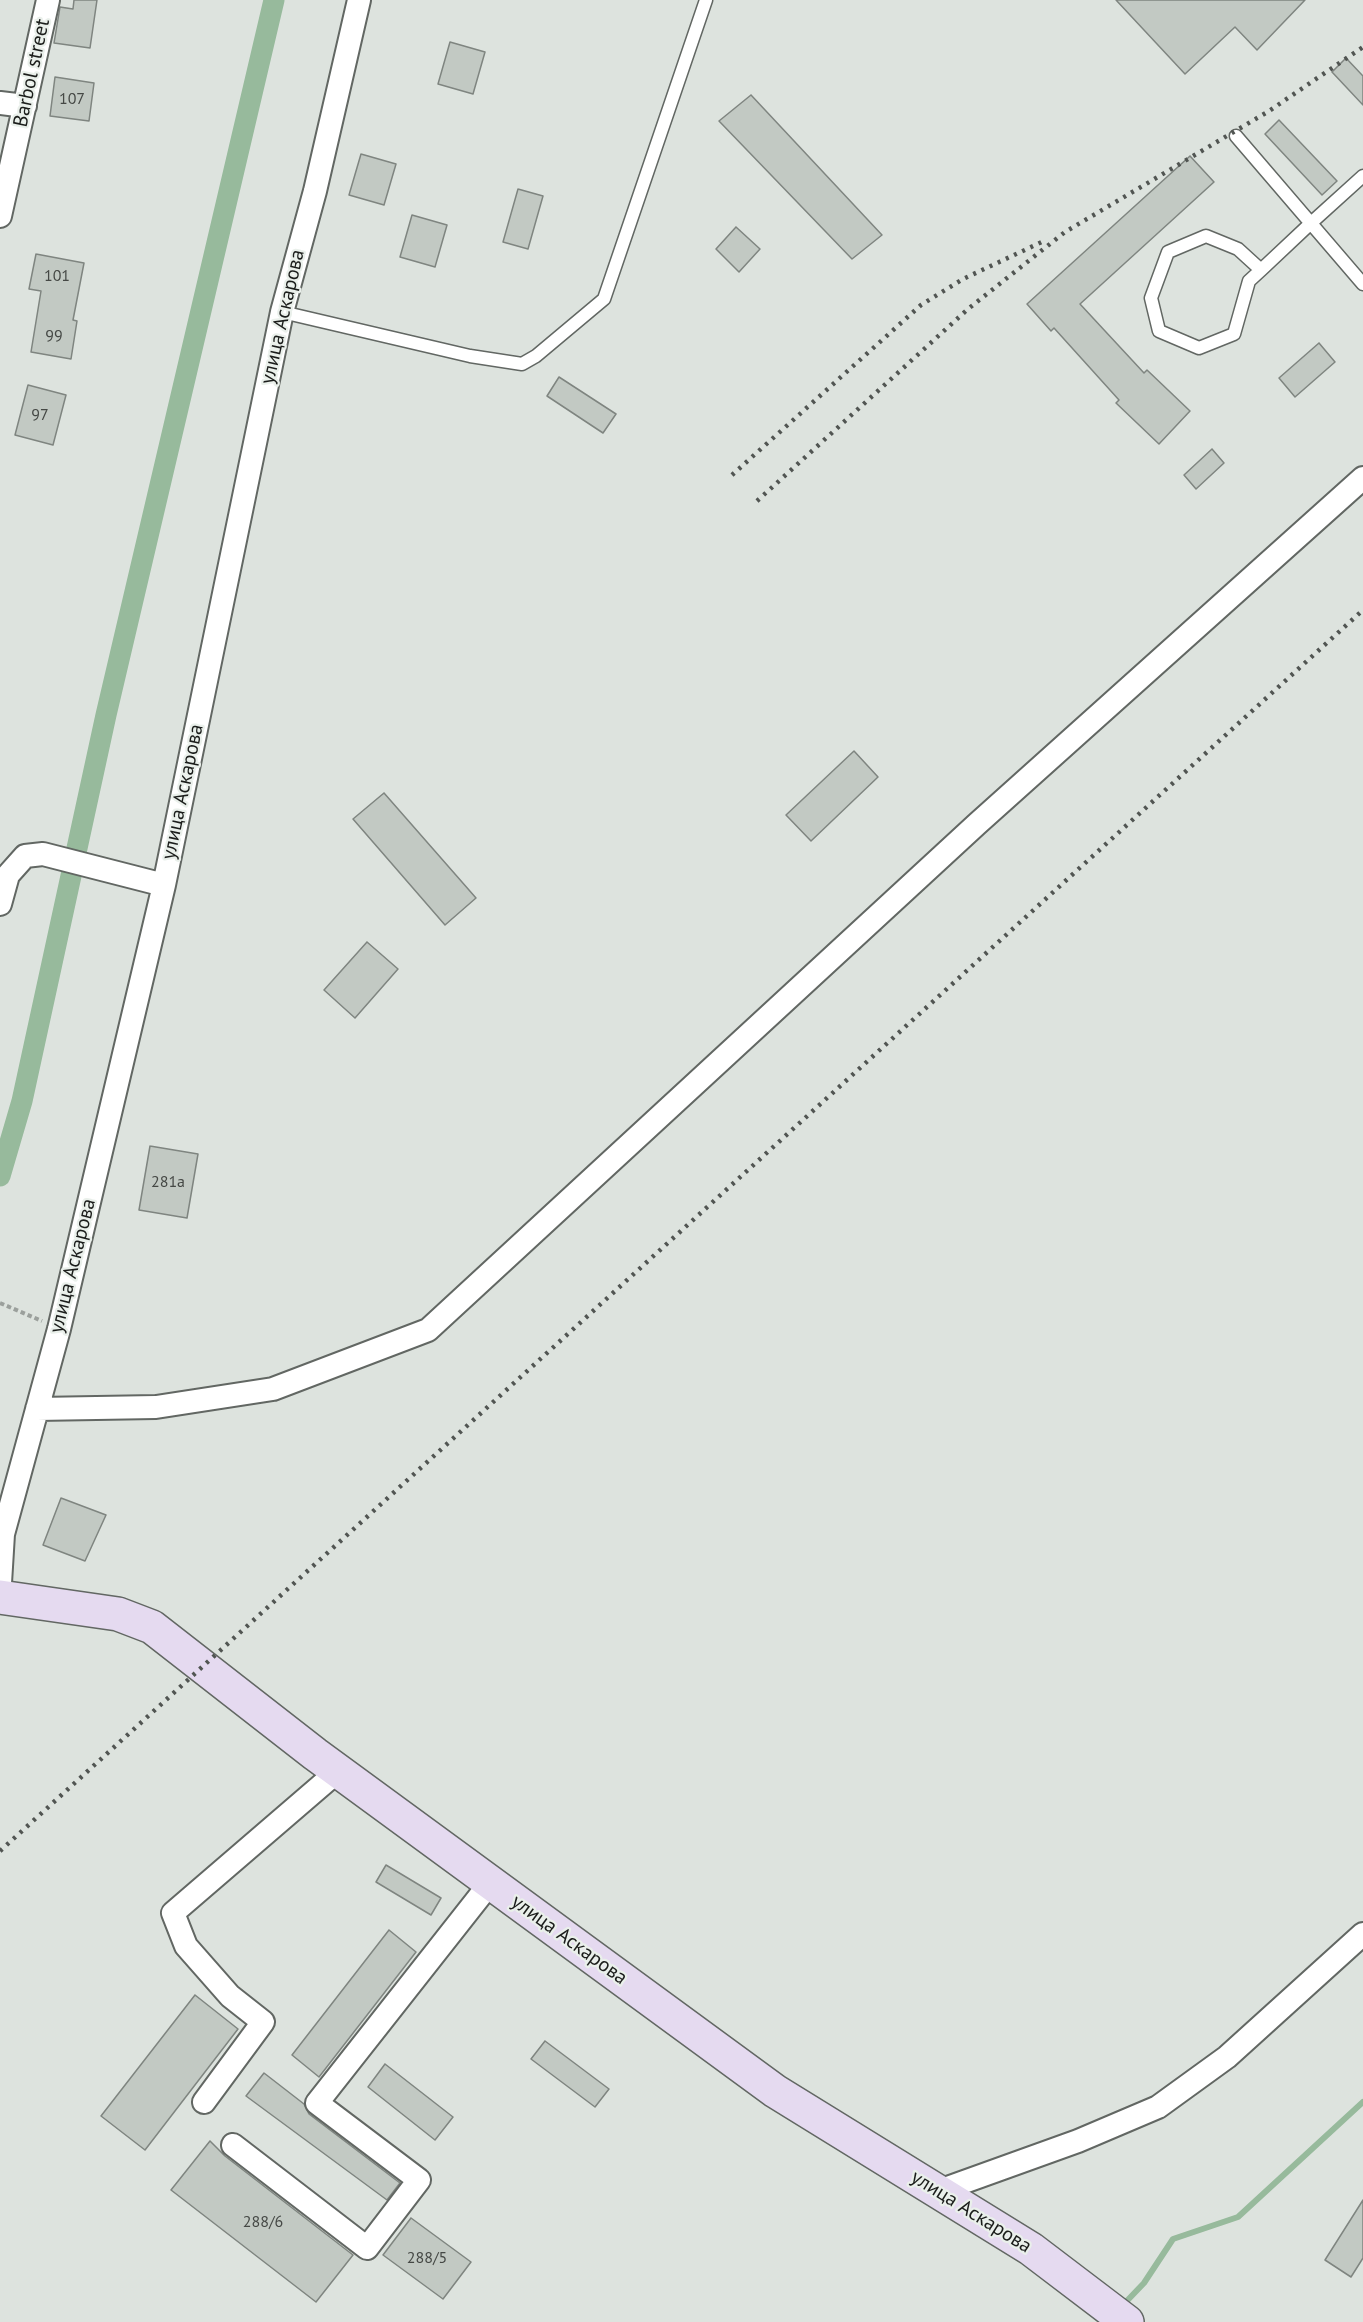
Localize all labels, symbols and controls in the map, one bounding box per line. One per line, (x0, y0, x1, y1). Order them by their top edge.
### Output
street label: Barbol street (9, 17, 55, 129)
house number: 107 (59, 89, 85, 109)
street label: улица Аскарова (256, 247, 310, 387)
house number: 101 (44, 266, 70, 286)
house number: 99 (45, 326, 63, 346)
house number: 97 (31, 405, 49, 425)
street label: улица Аскарова (157, 722, 209, 862)
house number: 281а (151, 1172, 185, 1192)
street label: улица Аскарова (45, 1196, 101, 1336)
street label: улица Аскарова (506, 1890, 632, 1990)
street label: улица Аскарова (906, 2165, 1036, 2259)
house number: 288/6 (243, 2212, 283, 2232)
house number: 288/5 (407, 2248, 447, 2268)

